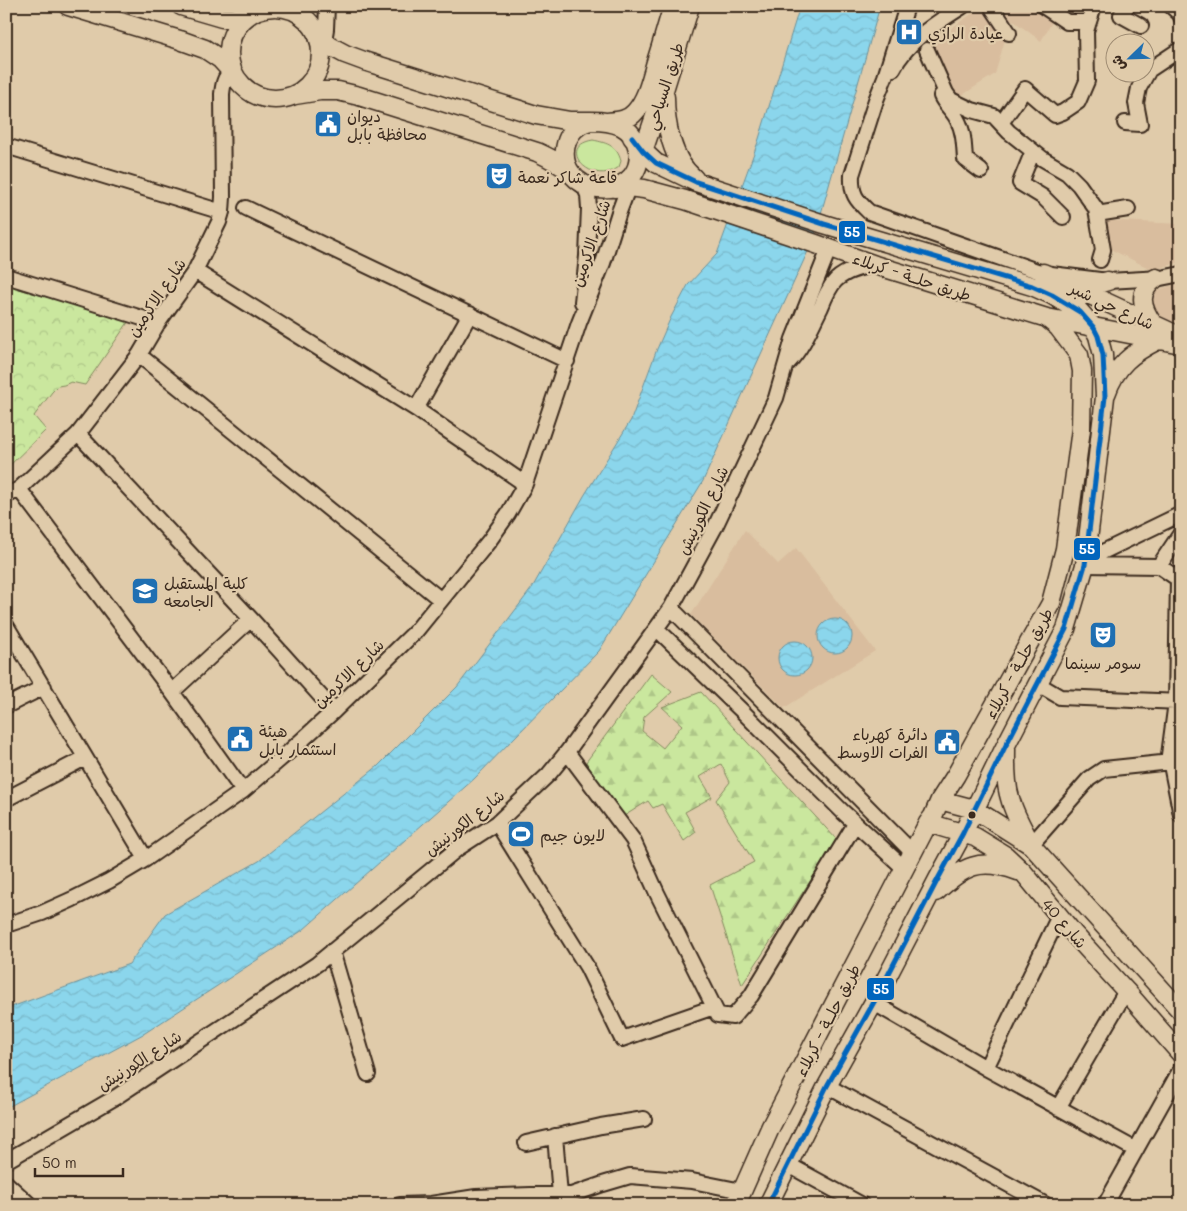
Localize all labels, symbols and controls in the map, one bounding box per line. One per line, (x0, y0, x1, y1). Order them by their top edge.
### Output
hospital icon: عيادة الرازي (894, 17, 924, 47)
place label: عيادة الرازي (928, 22, 1003, 45)
north arrow (1104, 32, 1154, 82)
street label: طريق السياحي (640, 39, 693, 134)
text: ش (1106, 52, 1129, 74)
place label: ديوان محافظة بابل (347, 105, 427, 144)
public building icon: ديوان محافظة بابل (313, 109, 343, 139)
theatre icon: قاعة شاكر نعمة (484, 161, 514, 191)
place label: قاعة شاكر نعمة (518, 166, 617, 187)
street label: شارع الاكرمين (565, 197, 617, 290)
line badge: 55 (838, 220, 866, 244)
text: 55 (844, 222, 860, 241)
street label: طريق حلــة - كربلاء (850, 247, 974, 305)
street label: شارع الاكرمين (122, 254, 192, 341)
street label: شارع حي شبر (1062, 275, 1158, 338)
street label: شارع الكورنيش (672, 462, 734, 559)
line badge: 55 (1073, 537, 1101, 561)
text: 55 (1079, 539, 1095, 558)
place label: كلية المستقبل الجامعه (164, 572, 248, 611)
school or university icon: كلية المستقبل الجامعه (130, 576, 160, 606)
street label: طريق حلــة - كربلاء (979, 604, 1057, 722)
theatre icon: سومر سينما (1088, 620, 1118, 650)
street label: شارع الاكرمين (308, 634, 389, 713)
place label: سومر سينما (1065, 652, 1141, 674)
place label: هيئة استثمار بابل (259, 720, 336, 759)
place label: دائرة كهرباء الفرات الاوسط (837, 723, 928, 762)
public building icon: هيئة استثمار بابل (225, 724, 255, 754)
public building icon: دائرة كهرباء الفرات الاوسط (932, 727, 962, 757)
street label: شارع الكورنيش (420, 784, 510, 861)
unlabelled marker (967, 810, 977, 820)
sports icon: لايون جيم (506, 819, 536, 849)
place label: لايون جيم (540, 824, 605, 848)
street label: شارع 40 (1036, 894, 1092, 953)
street label: طريق حلــة - كربلاء (790, 960, 864, 1080)
line badge: 55 (866, 977, 895, 1001)
text: 55 (873, 979, 889, 998)
street label: شارع الكورنيش (93, 1025, 186, 1097)
scale bar (35, 1146, 122, 1178)
text: 50 m (42, 1152, 77, 1172)

